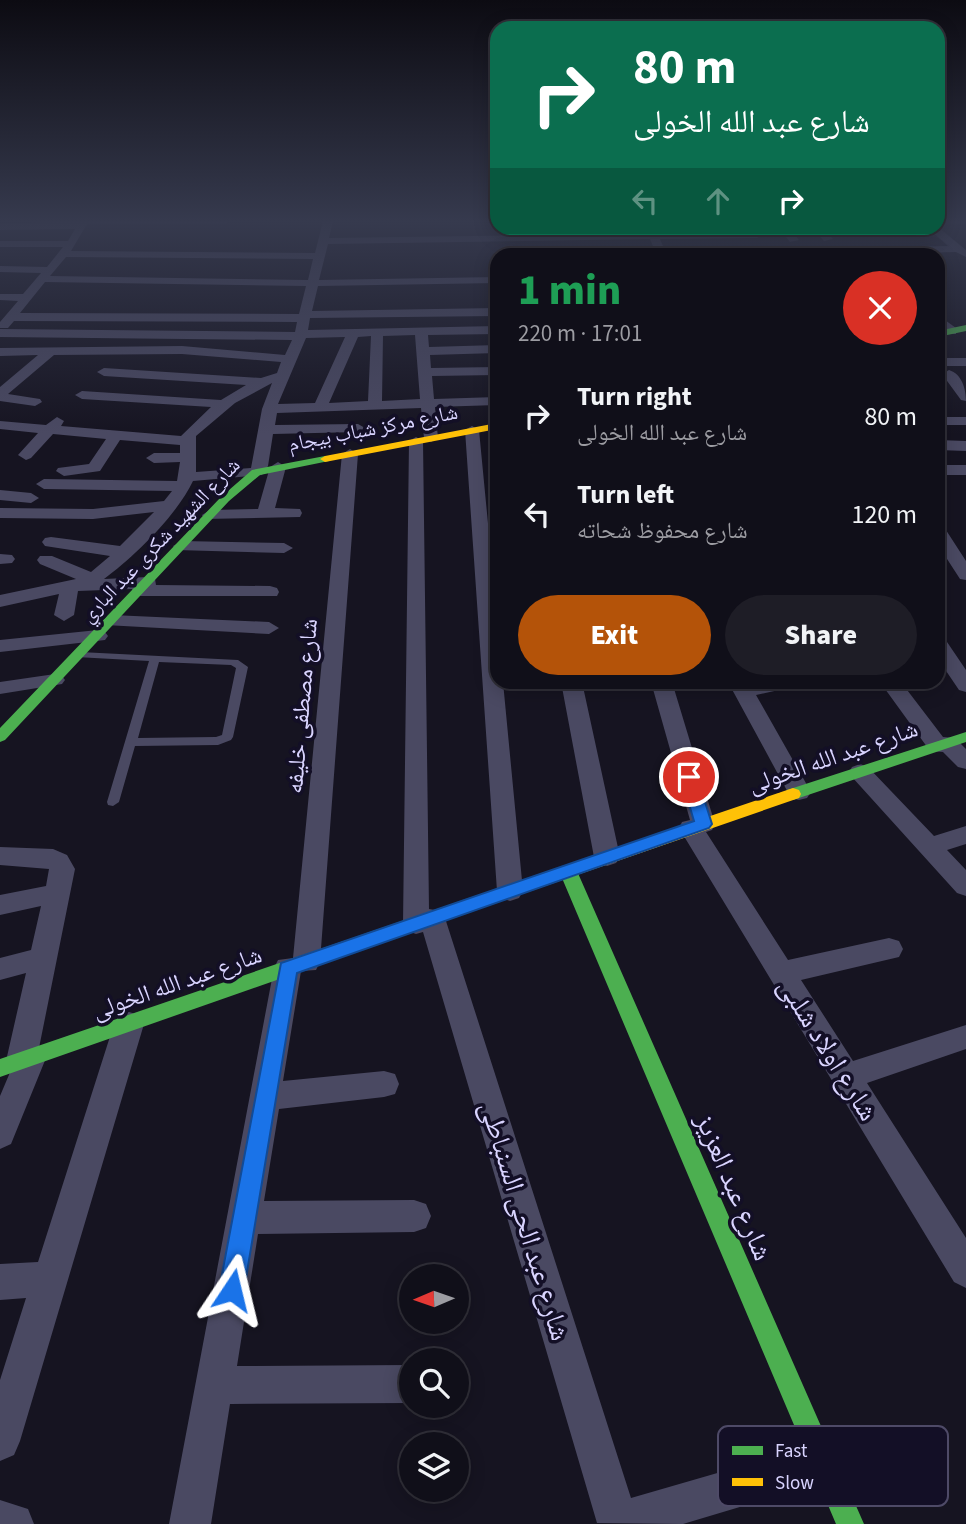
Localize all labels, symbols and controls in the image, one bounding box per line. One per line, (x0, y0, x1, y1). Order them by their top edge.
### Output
text: 80 m (633, 33, 737, 103)
icon: right (518, 49, 609, 140)
text: شارع عبد الله الخولى (633, 99, 870, 145)
icon: left (626, 182, 664, 220)
icon: ahead (699, 182, 737, 220)
icon: right (772, 182, 810, 220)
text: 1 min (518, 261, 621, 321)
button: close (843, 271, 917, 345)
text: 220 m · 17:01 (518, 317, 642, 350)
text: Turn right (577, 378, 692, 415)
street label: شارع مركز شباب بيجام (286, 397, 460, 459)
icon: right (518, 397, 556, 435)
text: 80 m (864, 398, 917, 435)
text: شارع عبد الله الخولى (577, 416, 747, 449)
street label: شارع الشهيد شكرى عبد الباري (73, 451, 248, 630)
text: Turn left (577, 476, 674, 513)
icon: left (518, 495, 556, 533)
text: 120 m (851, 496, 917, 533)
text: شارع محفوظ شحاته (577, 514, 748, 547)
button: Exit (518, 595, 711, 675)
button: Share (725, 595, 917, 675)
street label: شارع مصطفى خليفه (277, 617, 327, 795)
street label: شارع عبد الله الخولى (743, 712, 923, 802)
pin (659, 747, 719, 807)
icon: arrive (670, 758, 708, 796)
street label: شارع عبد الله الخولى (87, 938, 267, 1028)
street label: شارع اولاد شلبى (768, 969, 888, 1129)
street label: شارع عبد الحى السنباطى (470, 1096, 580, 1346)
street label: شارع عبد العزيز (685, 1106, 783, 1267)
position arrow (195, 1253, 269, 1327)
north arrow (399, 1264, 469, 1334)
map controls (399, 1264, 469, 1502)
button: search (399, 1348, 469, 1418)
legend (718, 1426, 948, 1506)
button: layers (399, 1432, 469, 1502)
text: Fast (775, 1438, 808, 1465)
text: Slow (775, 1470, 814, 1497)

